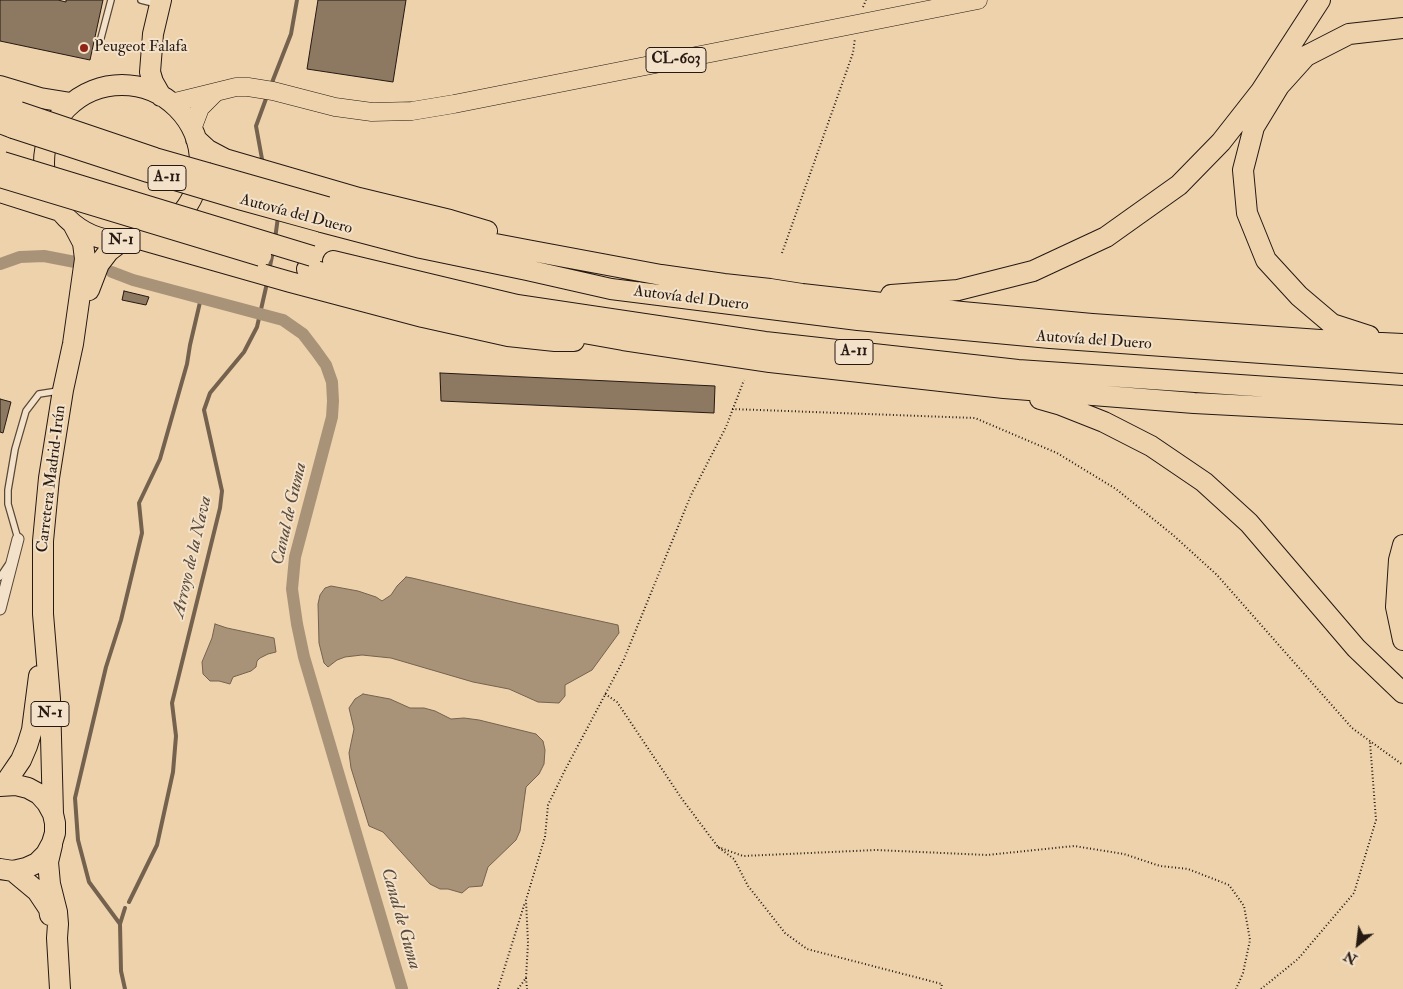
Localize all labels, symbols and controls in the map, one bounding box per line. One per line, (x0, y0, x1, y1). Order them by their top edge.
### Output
place label: Peugeot Falafa (94, 38, 187, 58)
marker: Peugeot Falafa (78, 42, 90, 54)
road number: CL-603 (646, 48, 706, 72)
road number: A-11 (148, 166, 186, 190)
street label: Autovía del Duero (238, 191, 354, 239)
road number: N-1 (102, 228, 140, 254)
street label: Autovía del Duero (632, 282, 750, 316)
street label: Autovía del Duero (1036, 327, 1152, 355)
road number: A-11 (835, 340, 873, 364)
street label: Carretera Madrid-Irún (33, 404, 71, 554)
water label: Canal de Guma (268, 461, 312, 567)
water label: Arroyo de la Nava (169, 494, 217, 620)
road number: N-1 (31, 702, 69, 726)
water label: Canal de Guma (375, 866, 425, 972)
north arrow (1333, 919, 1383, 969)
text: N (1341, 947, 1360, 968)

